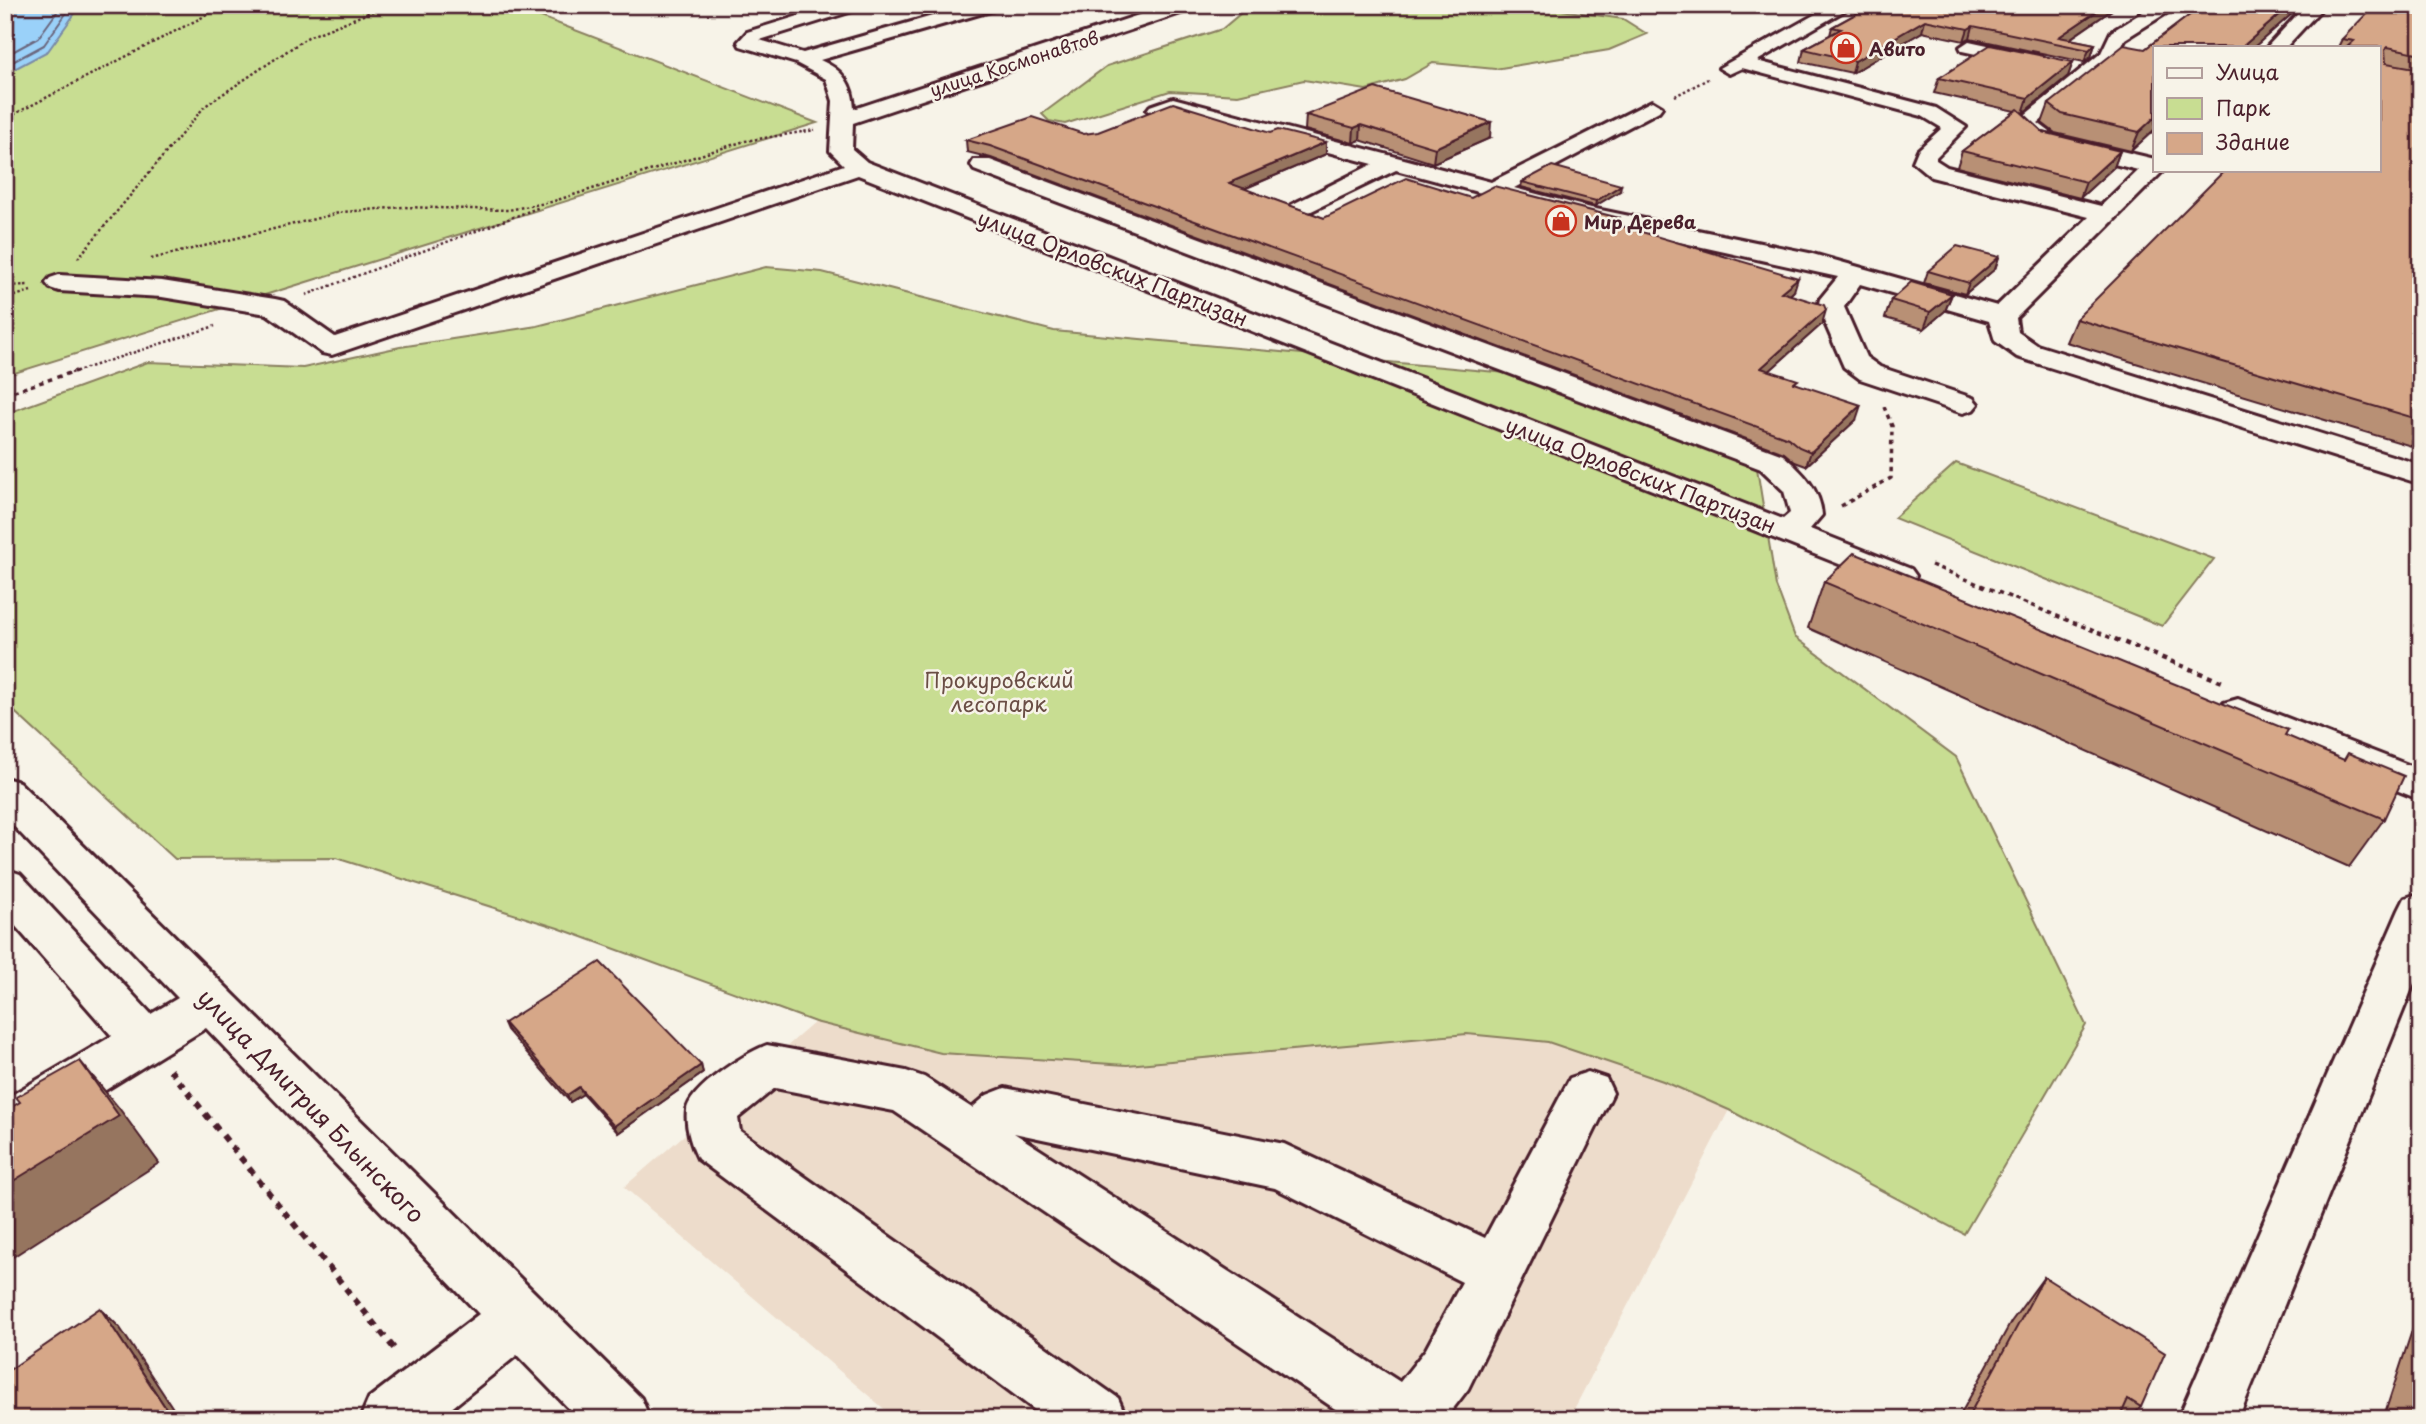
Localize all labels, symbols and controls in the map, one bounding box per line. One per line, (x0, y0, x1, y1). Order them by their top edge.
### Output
street label: улица Космонавтов (926, 23, 1102, 103)
shop icon: Авито (1829, 31, 1863, 65)
place label: Авито (1869, 35, 1926, 62)
legend (2153, 46, 2380, 172)
text: Улица (2216, 55, 2279, 87)
text: Парк (2216, 91, 2271, 123)
text: Здание (2216, 125, 2290, 157)
street label: улица Орловских Партизан (973, 201, 1253, 333)
shop icon: Мир Дерева (1544, 204, 1578, 238)
place label: Мир Дерева (1584, 208, 1696, 235)
street label: улица Орловских Партизан (1501, 408, 1781, 540)
park label: Прокуровский лесопарк (924, 663, 1074, 719)
street label: улица Дмитрия Блынского (190, 979, 434, 1231)

